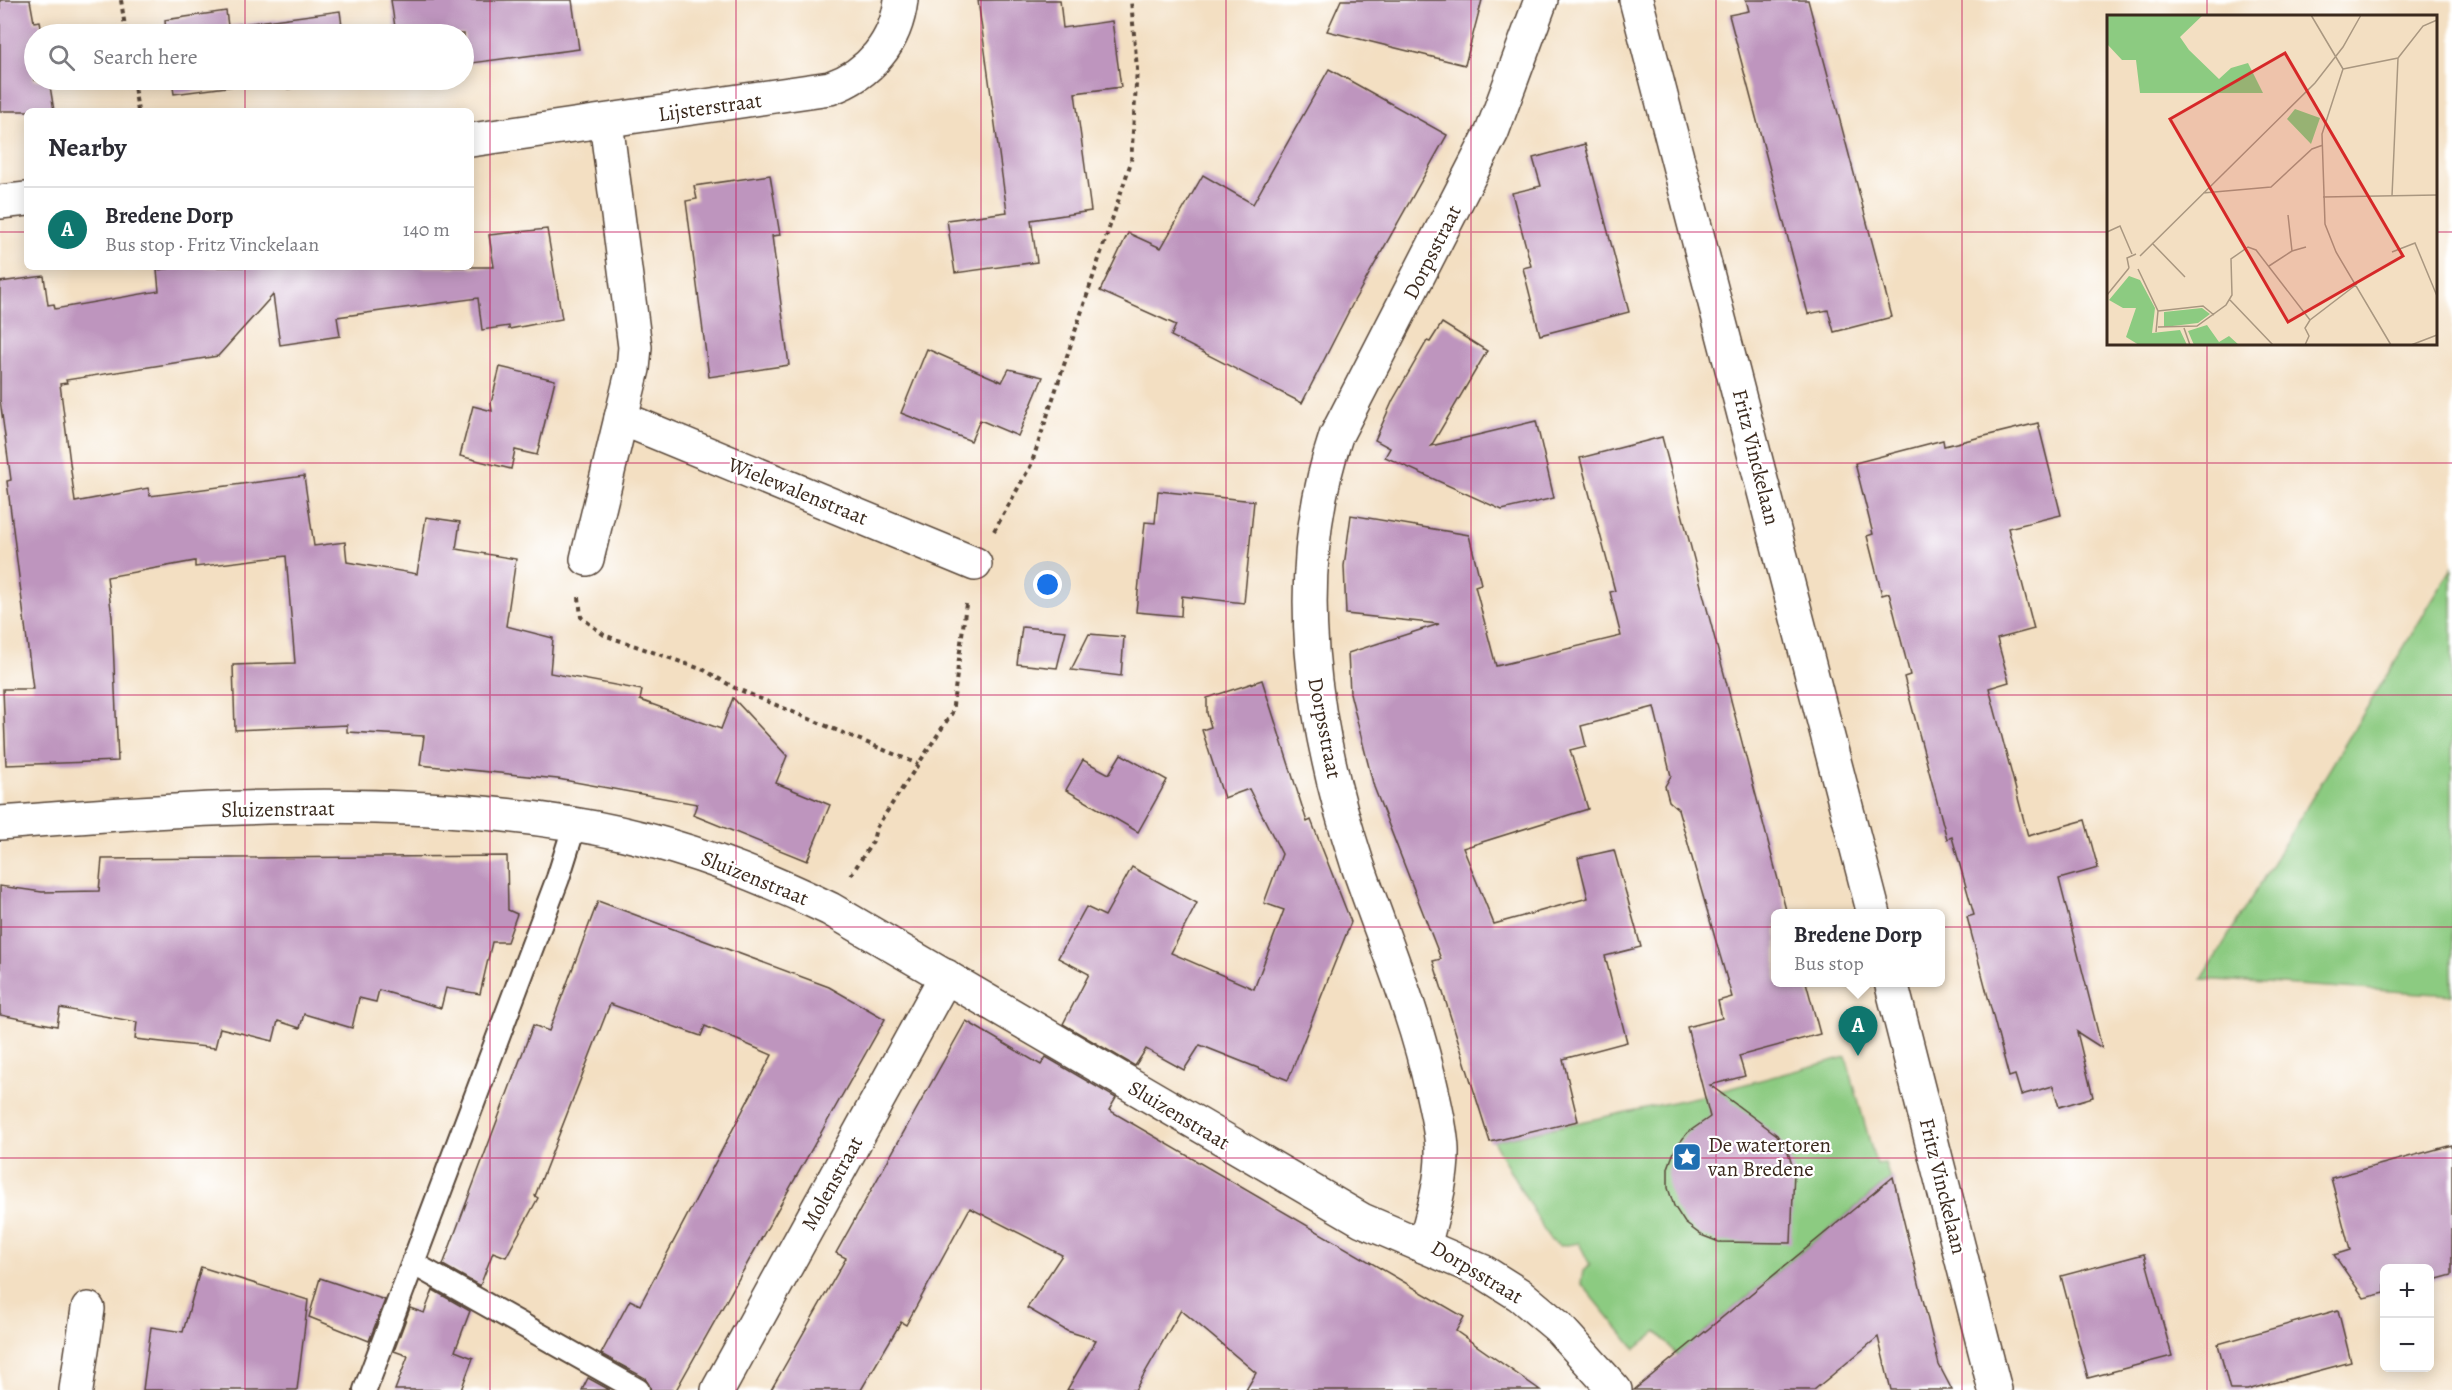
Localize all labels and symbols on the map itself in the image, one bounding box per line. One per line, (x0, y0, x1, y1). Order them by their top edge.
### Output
inset map (2107, 15, 2437, 345)
street label: Lijsterstraat (656, 86, 764, 128)
street label: Dorpsstraat (1396, 200, 1468, 304)
street label: Fritz Vinckelaan (1726, 386, 1786, 528)
street label: Wielewalenstraat (723, 450, 872, 532)
your location (1033, 570, 1062, 599)
street label: Dorpsstraat (1301, 675, 1349, 781)
street label: Sluizenstraat (221, 794, 335, 824)
street label: Sluizenstraat (697, 844, 813, 912)
pin: A (1838, 1006, 1878, 1056)
street label: Sluizenstraat (1123, 1074, 1235, 1156)
street label: Fritz Vinckelaan (1913, 1115, 1973, 1257)
street label: Molenstraat (795, 1131, 869, 1235)
place label: De watertoren van Bredene (1707, 1131, 1831, 1183)
place icon: De watertoren van Bredene (1671, 1141, 1703, 1173)
street label: Dorpsstraat (1426, 1234, 1528, 1310)

